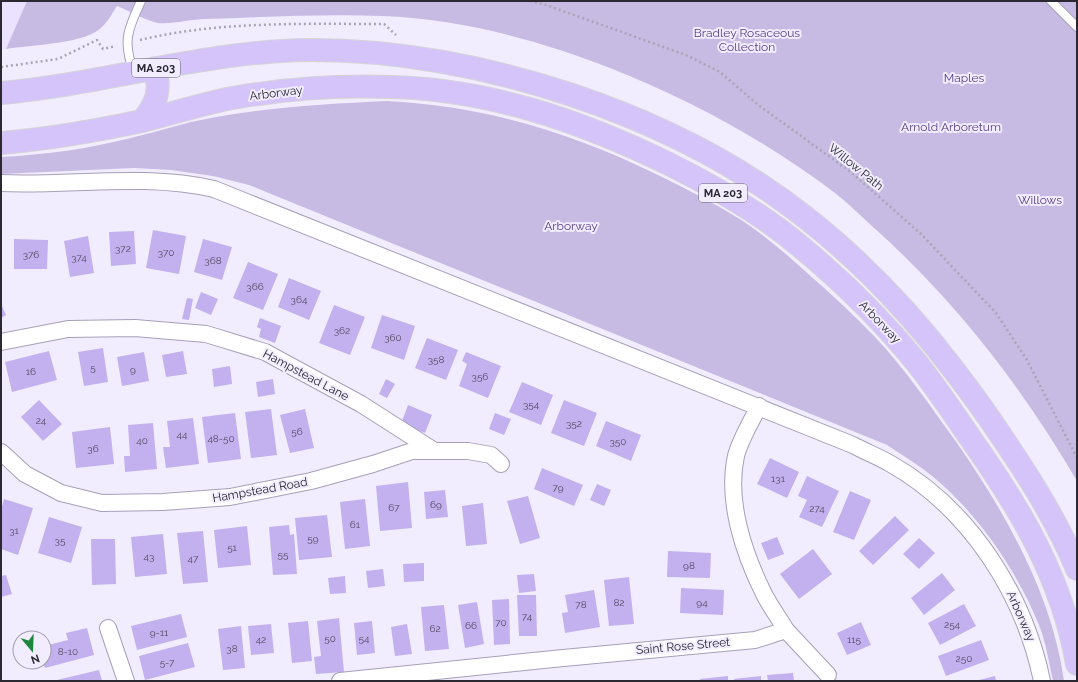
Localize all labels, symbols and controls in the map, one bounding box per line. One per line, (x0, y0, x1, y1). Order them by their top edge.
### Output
park label: Bradley Rosaceous Collection (694, 26, 800, 54)
road number: MA 203 (132, 59, 180, 77)
park label: Maples (944, 71, 984, 85)
street label: Arborway (249, 83, 304, 103)
park label: Arnold Arboretum (901, 120, 1001, 134)
street label: Willow Path (826, 141, 886, 193)
road number: MA 203 (699, 184, 747, 202)
park label: Willows (1018, 193, 1062, 207)
park label: Arborway (544, 219, 598, 233)
house number: 372 (115, 243, 131, 254)
house number: 370 (158, 247, 174, 258)
house number: 376 (23, 249, 39, 260)
house number: 374 (71, 252, 87, 263)
house number: 368 (204, 255, 222, 266)
house number: 366 (246, 281, 264, 292)
house number: 364 (291, 294, 308, 305)
street label: Arborway (856, 298, 904, 346)
house number: 362 (334, 325, 350, 336)
house number: 360 (384, 332, 402, 343)
street label: Hampstead Lane (261, 346, 351, 404)
house number: 358 (428, 354, 444, 365)
house number: 5 (90, 362, 96, 373)
house number: 9 (130, 364, 136, 375)
house number: 16 (26, 366, 36, 377)
house number: 356 (472, 371, 488, 382)
house number: 354 (523, 399, 540, 410)
house number: 24 (36, 415, 47, 426)
house number: 352 (566, 418, 582, 429)
house number: 56 (291, 426, 303, 437)
house number: 44 (177, 429, 188, 440)
house number: 48-50 (207, 433, 235, 444)
house number: 40 (136, 435, 148, 446)
house number: 350 (610, 436, 626, 447)
house number: 36 (87, 443, 99, 454)
house number: 131 (771, 473, 786, 484)
street label: Hampstead Road (211, 475, 309, 505)
house number: 79 (552, 482, 564, 493)
house number: 69 (430, 499, 442, 510)
house number: 67 (388, 502, 400, 513)
house number: 274 (809, 503, 825, 514)
house number: 61 (350, 519, 361, 530)
house number: 31 (9, 525, 20, 536)
house number: 59 (307, 533, 319, 544)
house number: 35 (55, 535, 66, 546)
house number: 51 (227, 542, 238, 553)
house number: 55 (278, 549, 289, 560)
house number: 43 (144, 551, 154, 562)
house number: 47 (188, 553, 199, 564)
house number: 98 (683, 560, 695, 571)
street label: Arborway (1004, 589, 1038, 644)
house number: 82 (613, 597, 625, 608)
house number: 94 (696, 597, 708, 608)
house number: 78 (575, 599, 587, 610)
house number: 74 (522, 611, 533, 622)
house number: 70 (495, 617, 507, 628)
house number: 254 (944, 619, 961, 630)
house number: 66 (465, 620, 477, 631)
house number: 62 (429, 623, 441, 634)
house number: 9-11 (150, 627, 169, 638)
north arrow (12, 630, 52, 670)
house number: 50 (324, 633, 336, 644)
house number: 54 (359, 633, 370, 644)
house number: 42 (256, 634, 266, 645)
house number: 115 (847, 634, 862, 645)
street label: Saint Rose Street (635, 635, 731, 657)
house number: 38 (226, 643, 238, 654)
house number: 8-10 (58, 646, 78, 657)
text: N (29, 651, 41, 666)
house number: 250 (956, 653, 972, 664)
house number: 5-7 (160, 657, 175, 668)

